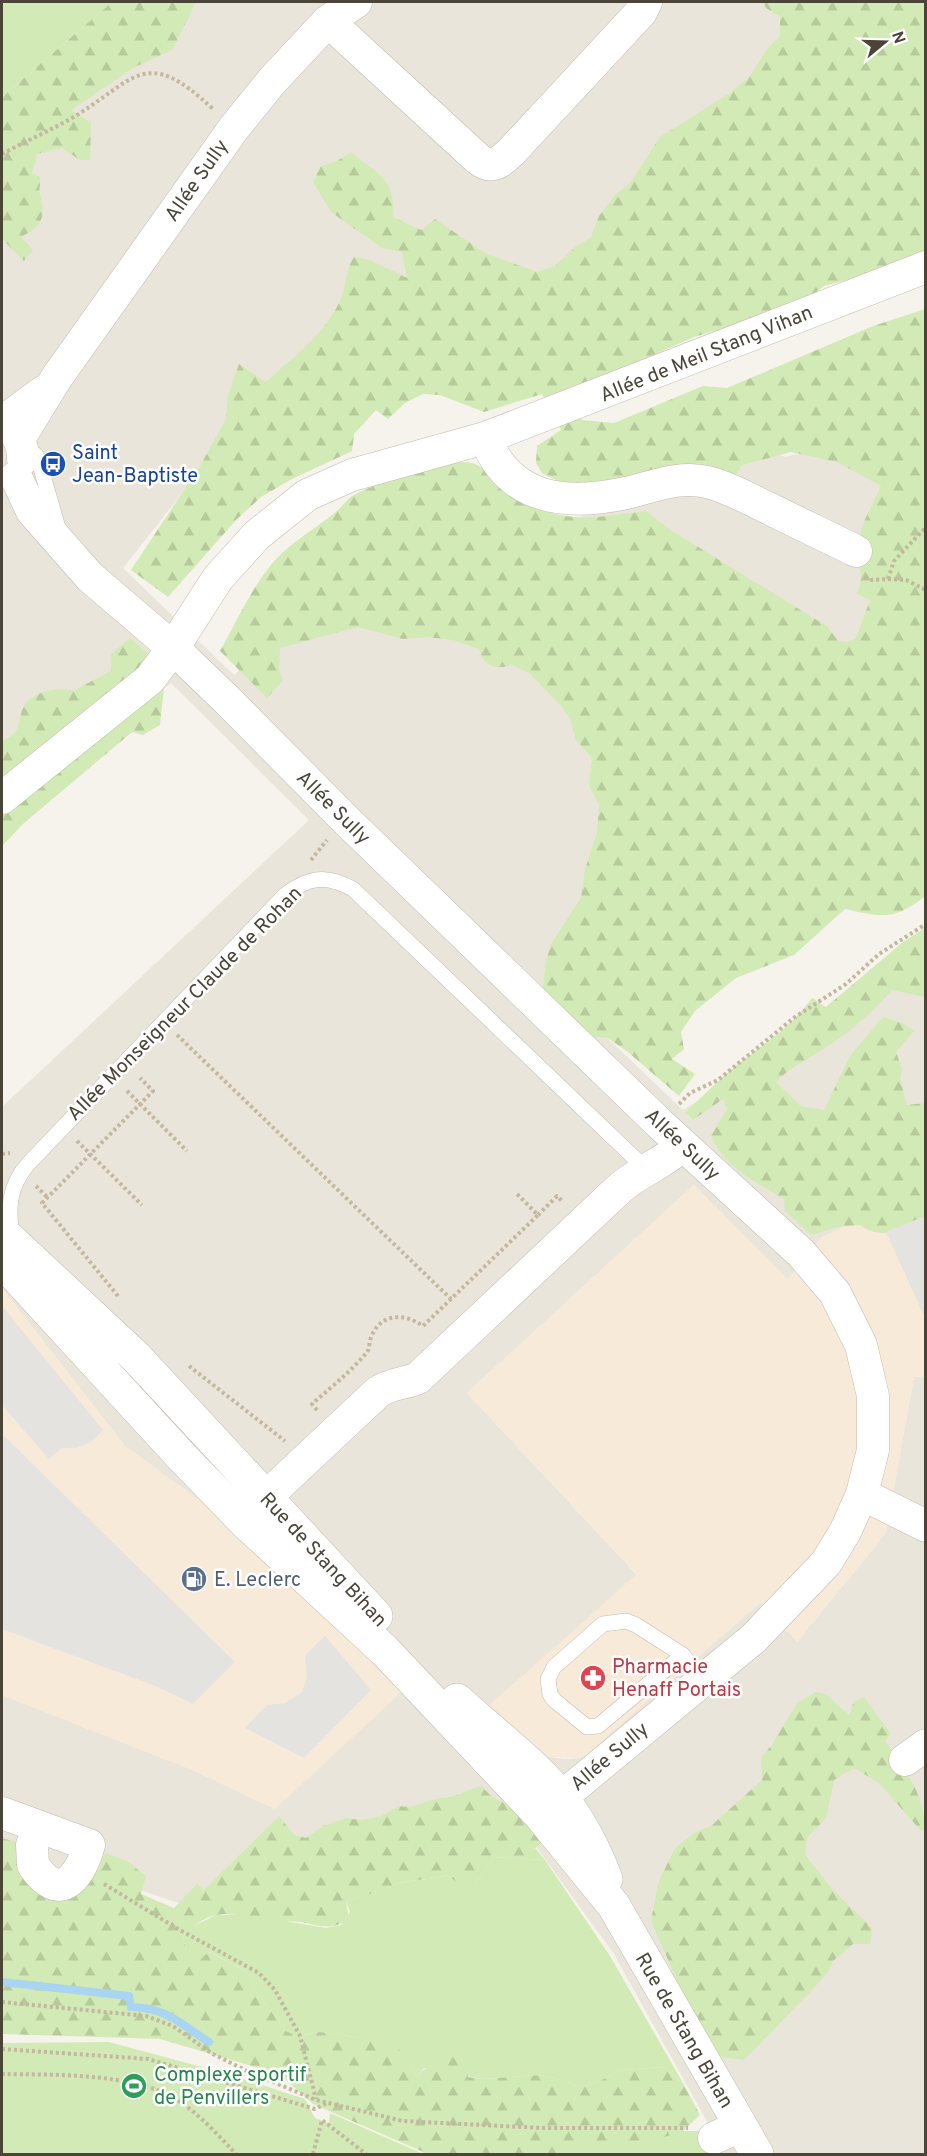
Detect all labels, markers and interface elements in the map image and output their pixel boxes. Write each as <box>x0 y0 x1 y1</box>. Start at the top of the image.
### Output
north arrow <box>855 12 915 72</box>
text: N <box>886 29 909 46</box>
street label: Allée Sully <box>160 135 235 227</box>
street label: Allée de Meil Stang Vihan <box>597 300 817 409</box>
place label: Saint Jean-Baptiste <box>72 441 198 490</box>
bus stop icon: Saint Jean-Baptiste <box>38 449 68 479</box>
street label: Allée Sully <box>290 766 375 851</box>
street label: Allée Monseigneur Claude de Rohan <box>62 881 308 1127</box>
street label: Allée Sully <box>638 1104 725 1187</box>
street label: Rue de Stang Bihan <box>253 1487 392 1633</box>
fuel station icon: E. Leclerc <box>179 1564 209 1594</box>
place label: E. Leclerc <box>214 1568 301 1594</box>
place label: Pharmacie Henaff Portais <box>612 1655 741 1704</box>
pharmacy icon: Pharmacie Henaff Portais <box>578 1663 608 1693</box>
street label: Allée Sully <box>566 1717 655 1798</box>
street label: Rue de Stang Bihan <box>628 1949 738 2113</box>
place label: Complexe sportif de Penvillers <box>154 2063 307 2112</box>
sports icon: Complexe sportif de Penvillers <box>119 2071 149 2101</box>

